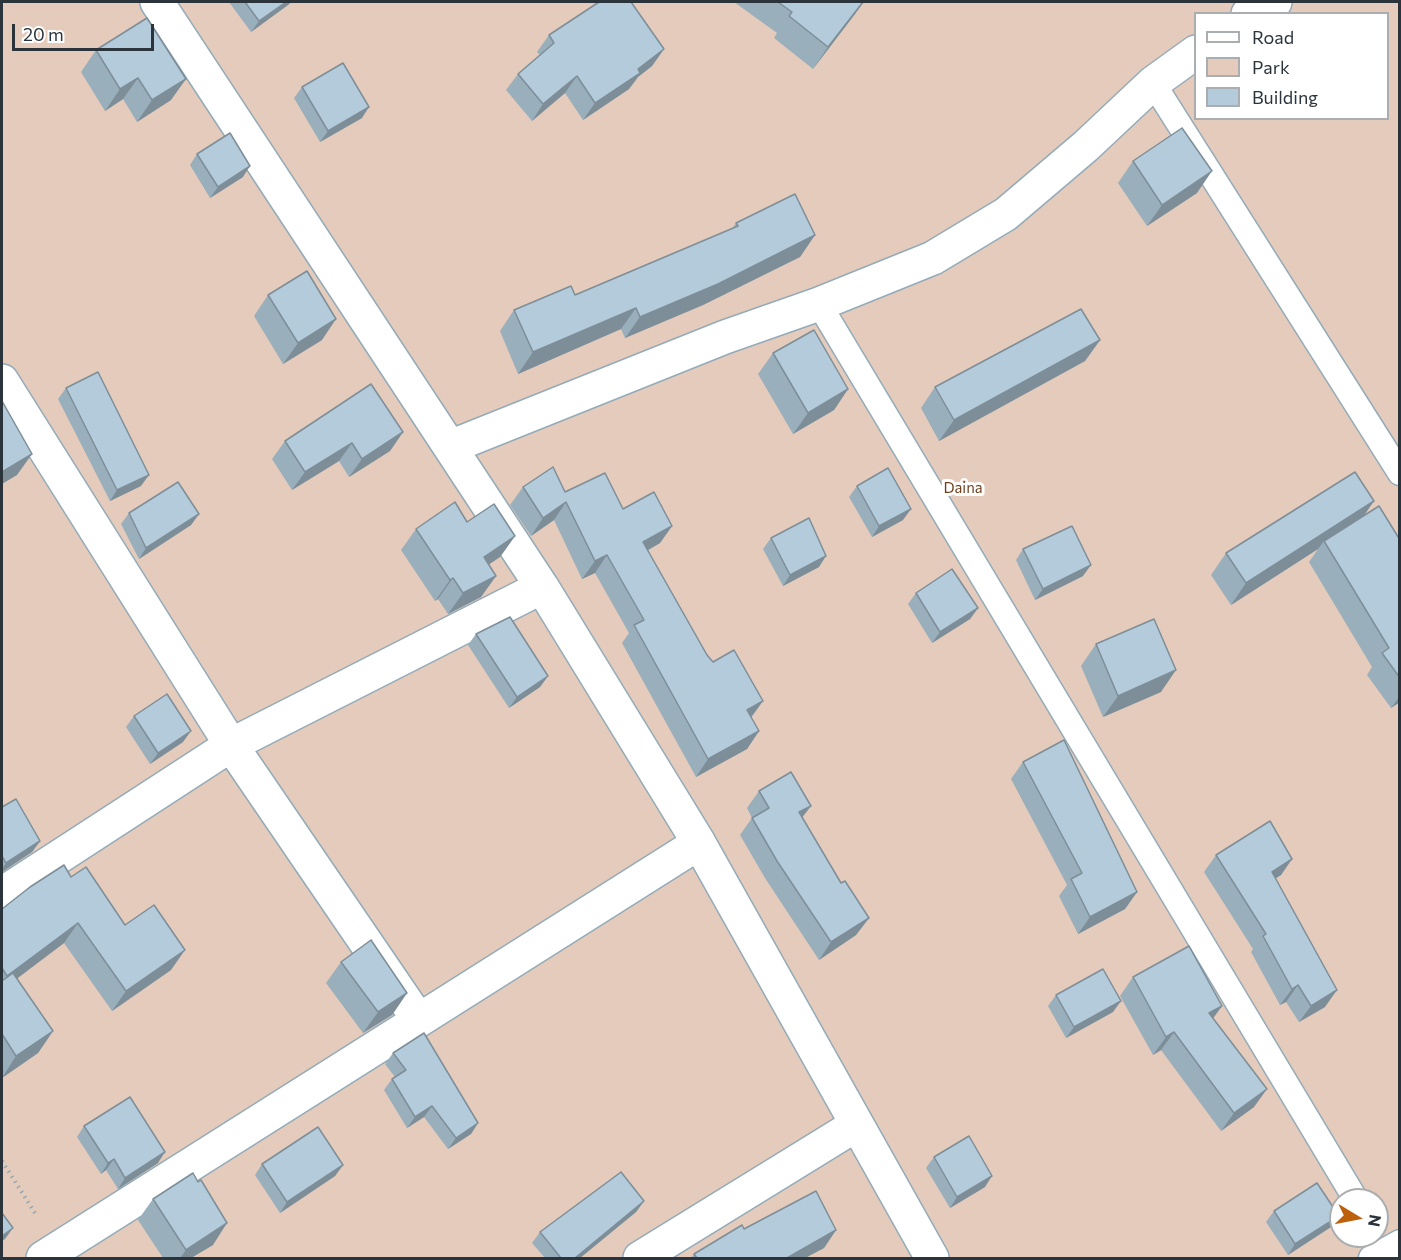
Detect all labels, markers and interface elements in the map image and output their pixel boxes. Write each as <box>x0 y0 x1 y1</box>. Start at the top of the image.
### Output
scale bar <box>15 12 158 50</box>
legend <box>1194 12 1389 120</box>
text: 20 m <box>23 23 64 45</box>
text: Road <box>1252 26 1294 48</box>
text: Park <box>1252 56 1290 78</box>
text: Building <box>1252 86 1318 108</box>
park label: Daina <box>943 479 983 497</box>
north arrow <box>1329 1188 1389 1248</box>
text: N <box>1365 1213 1386 1228</box>

